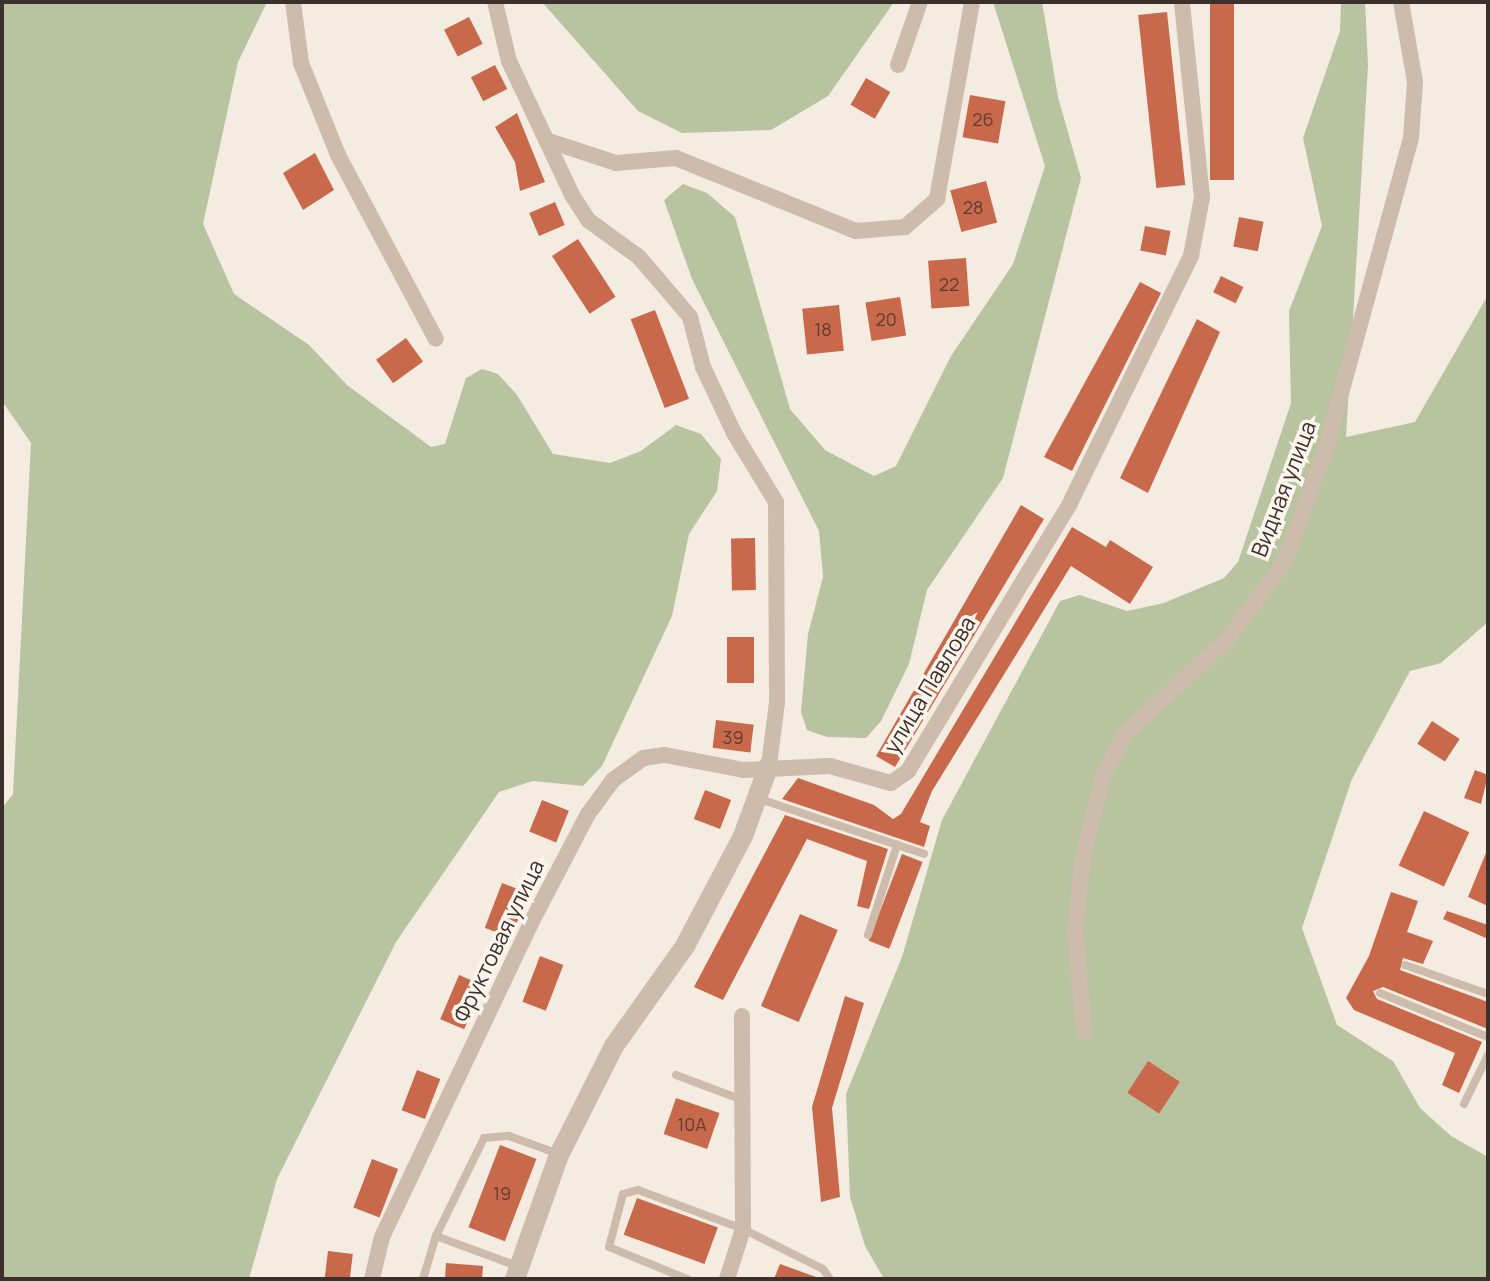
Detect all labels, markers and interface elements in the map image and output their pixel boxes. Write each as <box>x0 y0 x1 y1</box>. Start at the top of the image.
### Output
house number: 26 <box>972 108 994 130</box>
house number: 28 <box>963 196 983 218</box>
house number: 22 <box>939 273 959 295</box>
house number: 20 <box>875 308 897 330</box>
house number: 18 <box>814 318 832 340</box>
street label: Видная улица <box>1246 417 1322 561</box>
street label: улица Павлова <box>879 612 981 758</box>
house number: 39 <box>722 726 744 748</box>
street label: Фруктовая улица <box>448 856 550 1026</box>
house number: 10А <box>677 1113 707 1135</box>
house number: 19 <box>493 1182 511 1204</box>

